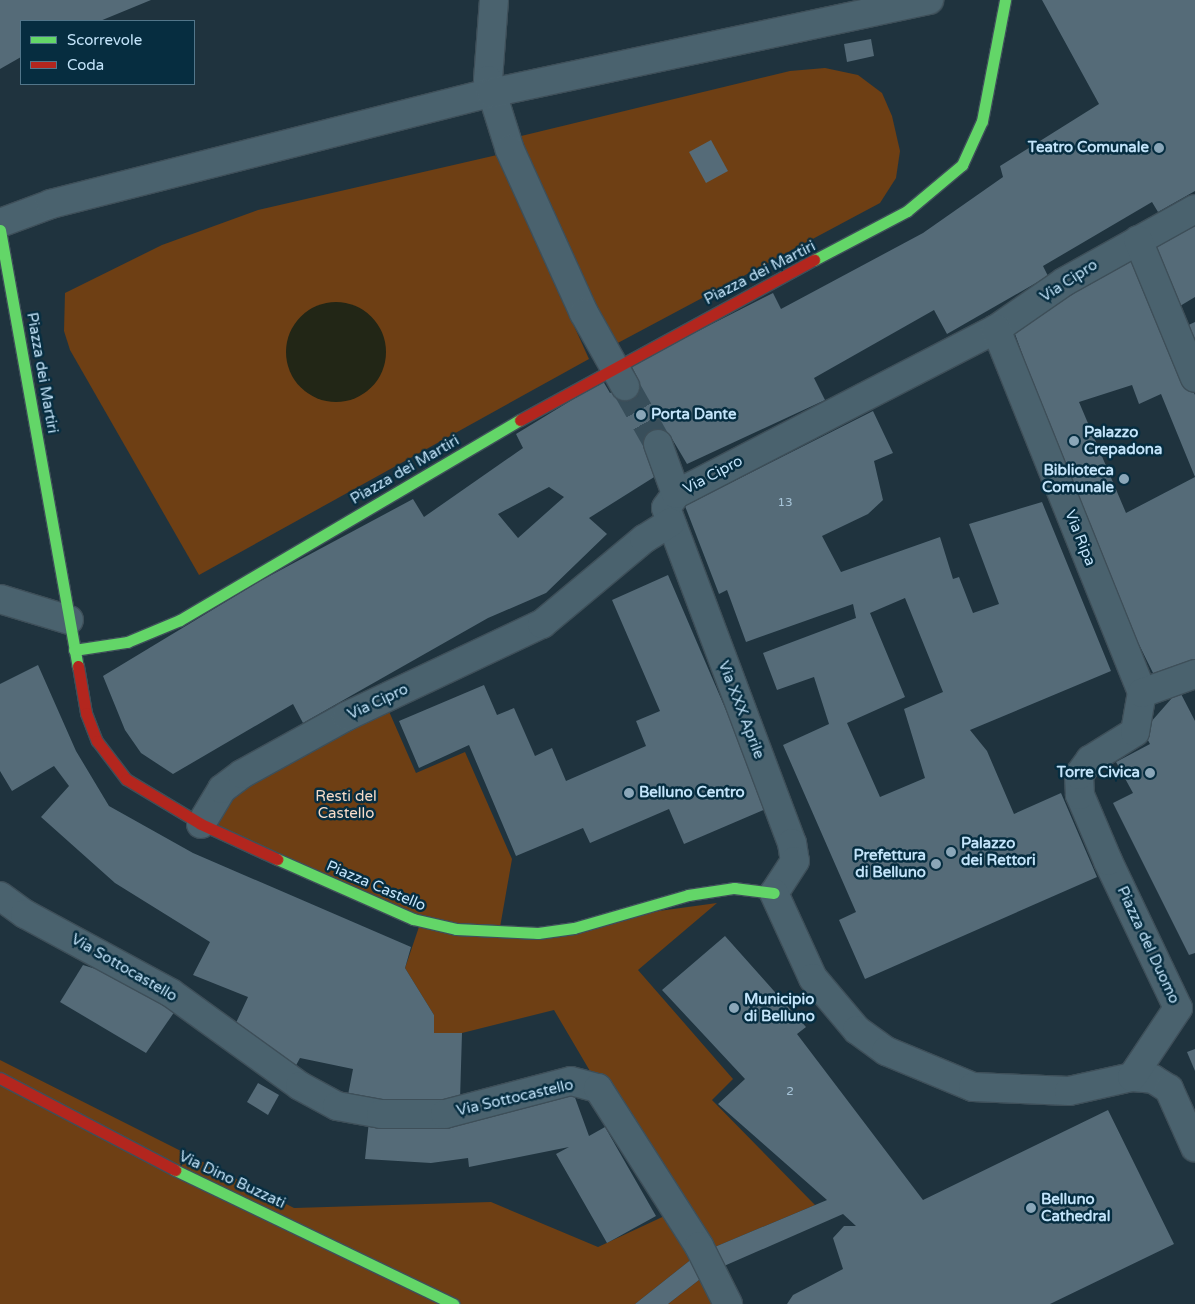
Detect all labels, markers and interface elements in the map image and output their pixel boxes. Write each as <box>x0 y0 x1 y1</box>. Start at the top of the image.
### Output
legend <box>20 20 195 85</box>
text: Scorrevole <box>67 31 142 49</box>
text: Coda <box>67 56 104 74</box>
place label: Teatro Comunale <box>1028 139 1149 157</box>
marker: Teatro Comunale <box>1153 142 1165 154</box>
street label: Piazza dei Martiri <box>701 237 819 309</box>
street label: Via Cipro <box>1037 256 1101 306</box>
street label: Piazza dei Martiri <box>22 311 62 435</box>
place label: Porta Dante <box>651 406 736 424</box>
marker: Porta Dante <box>635 409 647 421</box>
place label: Palazzo Crepadona <box>1084 423 1162 458</box>
street label: Piazza dei Martiri <box>347 432 463 508</box>
marker: Palazzo Crepadona <box>1068 435 1080 447</box>
street label: Via Cipro <box>680 452 746 498</box>
place label: Biblioteca Comunale <box>1042 461 1114 496</box>
marker: Biblioteca Comunale <box>1118 473 1130 485</box>
house number: 13 <box>777 496 793 510</box>
street label: Via Ripa <box>1061 507 1099 569</box>
street label: Via XXX Aprile <box>714 658 768 762</box>
street label: Via Cipro <box>345 680 411 724</box>
place label: Torre Civica <box>1057 764 1140 782</box>
marker: Torre Civica <box>1144 767 1156 779</box>
place label: Belluno Centro <box>639 784 745 802</box>
park label: Resti del Castello <box>315 787 377 822</box>
marker: Belluno Centro <box>623 787 635 799</box>
place label: Palazzo dei Rettori <box>961 834 1036 869</box>
place label: Prefettura di Belluno <box>853 846 926 881</box>
marker: Palazzo dei Rettori <box>945 846 957 858</box>
street label: Piazza Castello <box>324 857 428 915</box>
marker: Prefettura di Belluno <box>930 858 942 870</box>
street label: Piazza del Duomo <box>1113 884 1183 1006</box>
street label: Via Sottocastello <box>68 930 180 1006</box>
place label: Municipio di Belluno <box>744 990 815 1025</box>
marker: Municipio di Belluno <box>728 1002 740 1014</box>
street label: Via Sottocastello <box>455 1076 575 1120</box>
house number: 2 <box>786 1085 794 1099</box>
street label: Via Dino Buzzati <box>176 1147 288 1213</box>
place label: Belluno Cathedral <box>1041 1190 1110 1225</box>
marker: Belluno Cathedral <box>1025 1202 1037 1214</box>

